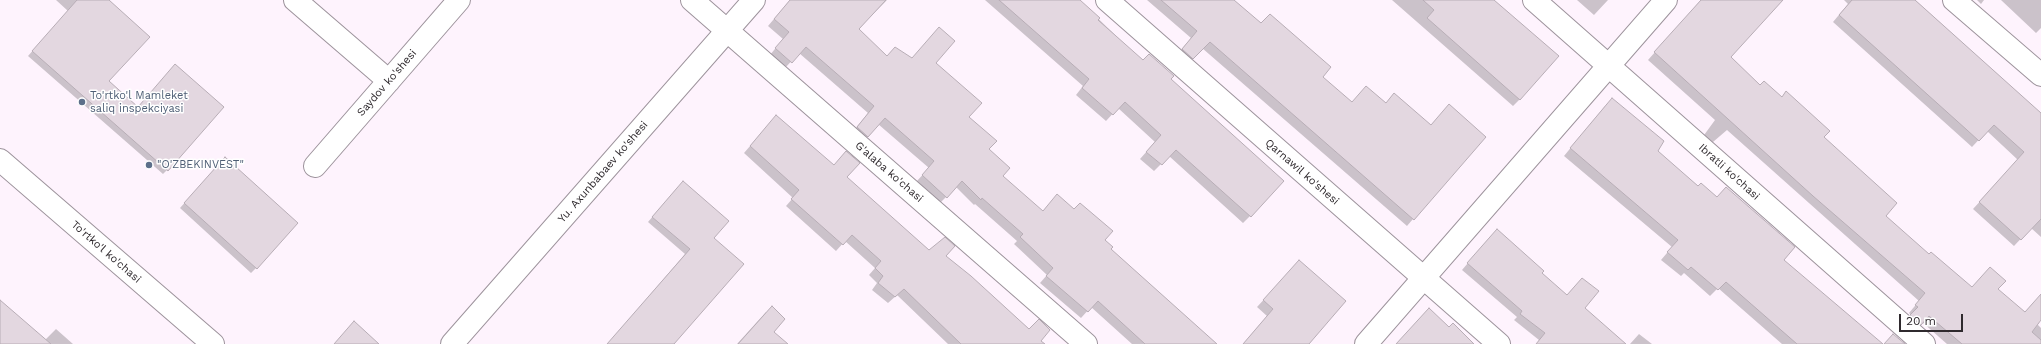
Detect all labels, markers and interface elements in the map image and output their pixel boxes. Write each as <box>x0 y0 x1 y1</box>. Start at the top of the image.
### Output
street label: Saydov ko'shesi <box>354 47 420 119</box>
place label: To'rtko'l Mamleket saliq inspekciyasi <box>90 89 188 115</box>
marker: To'rtko'l Mamleket saliq inspekciyasi <box>77 97 87 107</box>
street label: Yu. Axunbabaev ko'shesi <box>555 118 651 226</box>
street label: Qarnawil ko'shesi <box>1262 136 1342 208</box>
street label: G'alaba ko'chasi <box>852 139 926 205</box>
street label: Ibratli ko'chasi <box>1696 141 1762 203</box>
place label: "O'ZBEKINVEST" <box>157 158 244 172</box>
marker: "O'ZBEKINVEST" <box>144 160 154 170</box>
street label: To'rtko'l ko'chasi <box>68 218 144 286</box>
scale bar <box>1901 306 1965 332</box>
text: 20 m <box>1906 314 1936 328</box>

